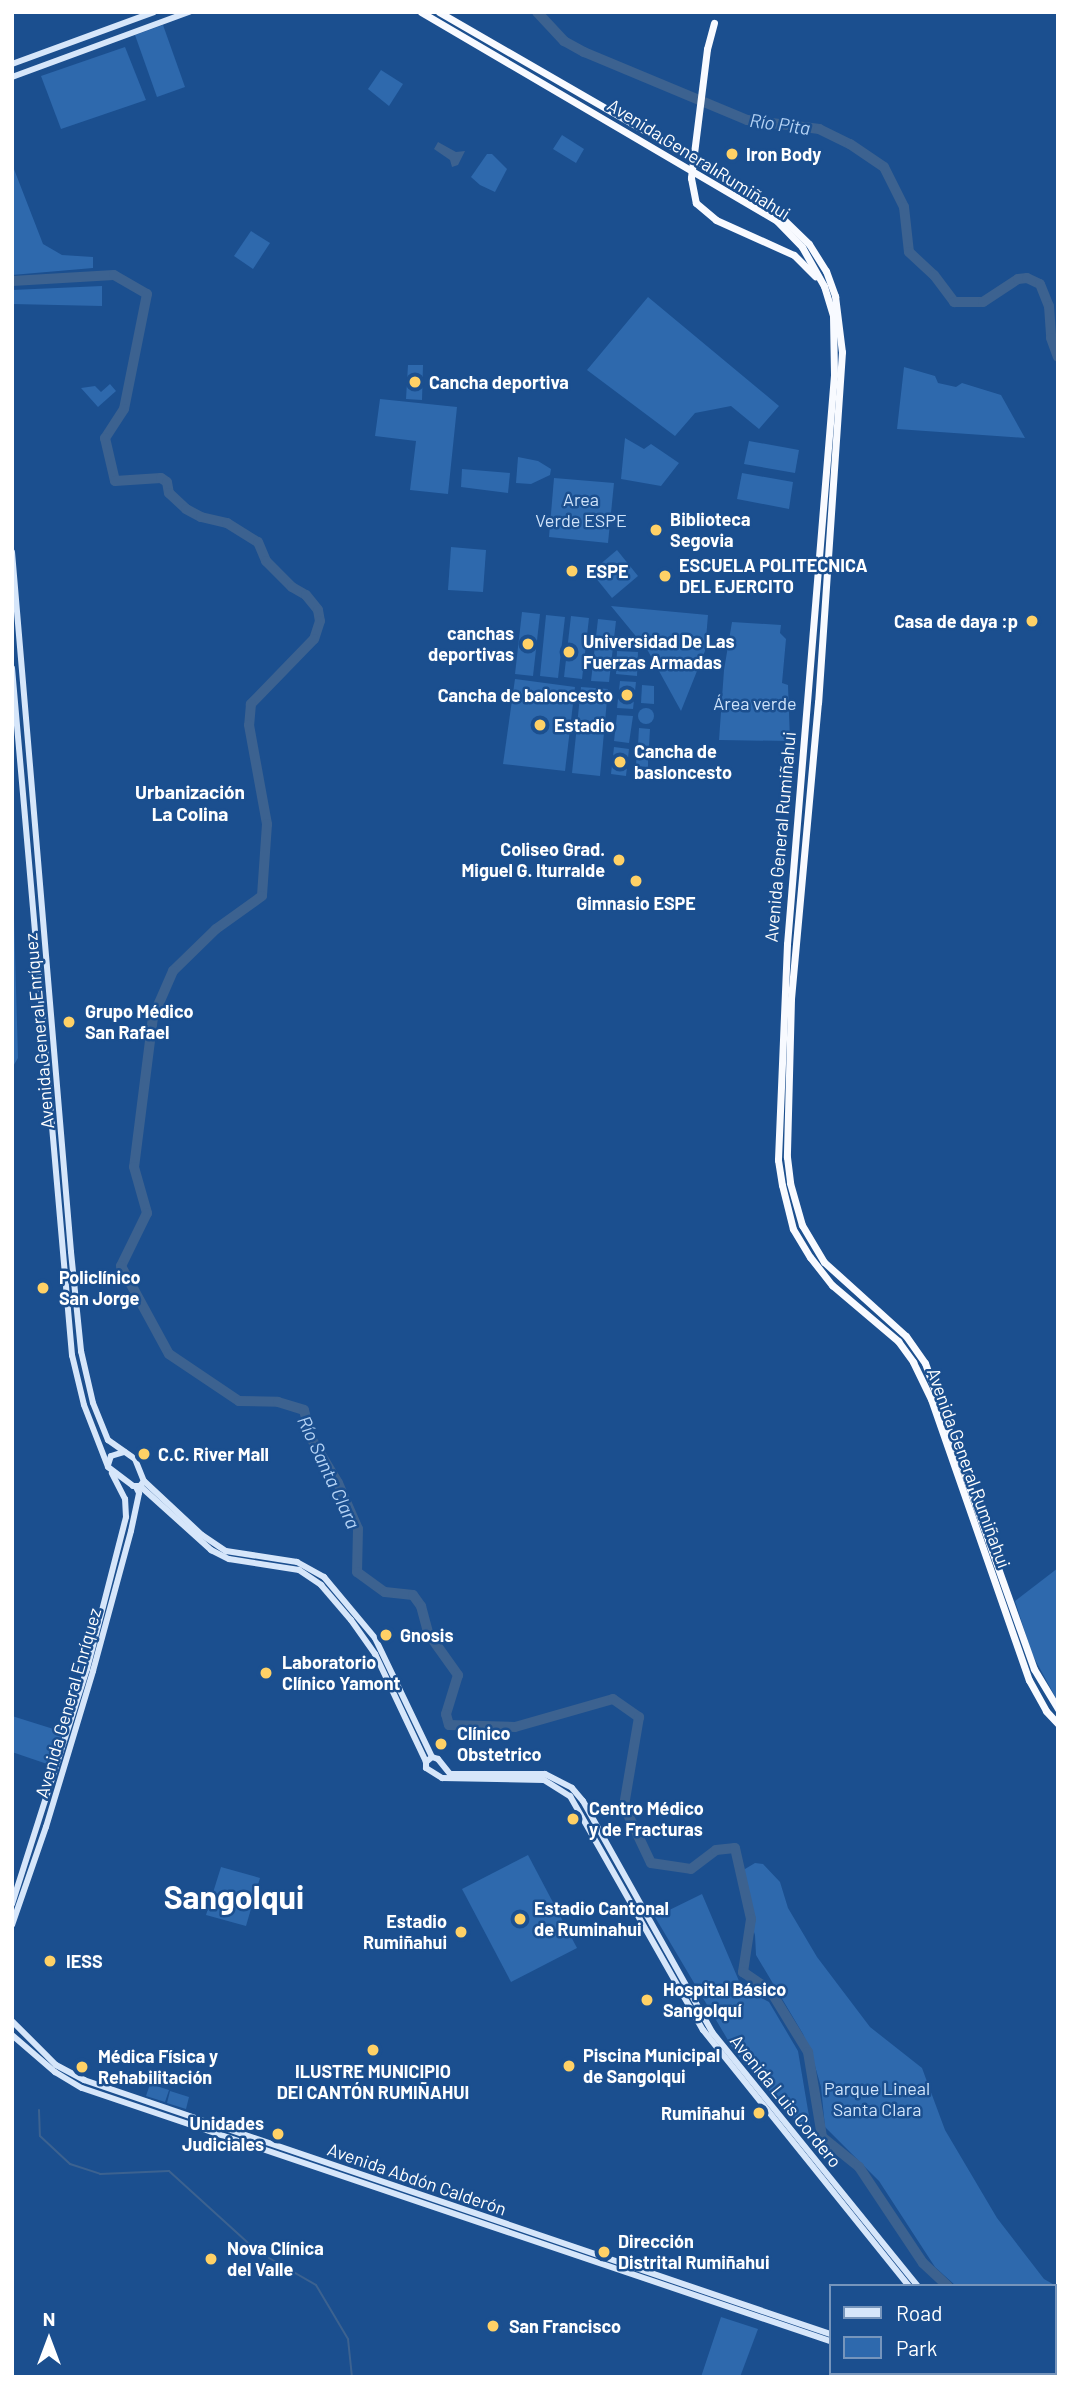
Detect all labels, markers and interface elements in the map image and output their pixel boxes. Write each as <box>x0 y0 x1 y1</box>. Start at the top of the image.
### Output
street label: Avenida General Rumiñahui <box>604 94 794 224</box>
water label: Río Pita <box>748 108 812 140</box>
place label: Iron Body <box>746 143 821 165</box>
marker: Iron Body <box>724 146 740 162</box>
place label: Cancha deportiva <box>429 371 569 393</box>
marker: Cancha deportiva <box>407 374 423 390</box>
park label: Area Verde ESPE <box>535 489 627 532</box>
place label: Biblioteca Segovia <box>670 509 750 552</box>
marker: Biblioteca Segovia <box>648 522 664 538</box>
place label: ESCUELA POLITECNICA DEL EJERCITO <box>679 555 868 598</box>
place label: ESPE <box>586 560 628 582</box>
marker: ESPE <box>564 563 580 579</box>
marker: ESCUELA POLITECNICA DEL EJERCITO <box>657 568 673 584</box>
place label: Casa de daya :p <box>894 610 1018 632</box>
marker: Casa de daya :p <box>1024 613 1040 629</box>
place label: canchas deportivas <box>428 623 514 666</box>
place label: Universidad De Las Fuerzas Armadas <box>583 631 735 674</box>
marker: canchas deportivas <box>520 636 536 652</box>
marker: Universidad De Las Fuerzas Armadas <box>561 644 577 660</box>
place label: Cancha de baloncesto <box>438 684 613 706</box>
marker: Cancha de baloncesto <box>619 687 635 703</box>
park label: Área verde <box>713 692 797 714</box>
place label: Estadio <box>554 714 615 736</box>
marker: Estadio <box>532 717 548 733</box>
street label: Avenida General Rumiñahui <box>760 731 800 943</box>
place label: Cancha de basloncesto <box>634 741 732 784</box>
marker: Cancha de basloncesto <box>612 754 628 770</box>
district label: Urbanización La Colina <box>135 781 245 825</box>
place label: Coliseo Grad. Miguel G. Iturralde <box>462 839 605 882</box>
marker: Coliseo Grad. Miguel G. Iturralde <box>611 852 627 868</box>
marker: Gimnasio ESPE <box>628 873 644 889</box>
place label: Gimnasio ESPE <box>576 892 696 914</box>
street label: Avenida General Enríquez <box>20 932 58 1130</box>
place label: Grupo Médico San Rafael <box>85 1001 194 1044</box>
marker: Grupo Médico San Rafael <box>59 1012 79 1032</box>
place label: Policlínico San Jorge <box>59 1267 141 1310</box>
marker: Policlínico San Jorge <box>33 1278 53 1298</box>
street label: Avenida General Rumiñahui <box>923 1365 1015 1571</box>
water label: Río Santa Clara <box>293 1412 365 1532</box>
place label: C.C. River Mall <box>158 1443 269 1465</box>
marker: C.C. River Mall <box>136 1446 152 1462</box>
street label: Avenida General Enríquez <box>31 1606 105 1800</box>
place label: Gnosis <box>400 1624 453 1646</box>
marker: Gnosis <box>378 1627 394 1643</box>
place label: Laboratorio Clínico Yamont <box>282 1652 400 1694</box>
marker: Laboratorio Clínico Yamont <box>256 1663 276 1683</box>
place label: Clínico Obstetrico <box>457 1723 542 1766</box>
marker: Clínico Obstetrico <box>431 1734 451 1754</box>
place label: Centro Médico y de Fracturas <box>589 1798 704 1840</box>
marker: Centro Médico y de Fracturas <box>563 1809 583 1829</box>
district label: Sangolqui <box>164 1877 304 1915</box>
place label: Estadio Cantonal de Ruminahui <box>534 1898 669 1940</box>
place label: Estadio Rumiñahui <box>363 1911 447 1954</box>
marker: Estadio Cantonal de Ruminahui <box>512 1911 528 1927</box>
marker: Estadio Rumiñahui <box>453 1924 469 1940</box>
place label: IESS <box>66 1950 103 1972</box>
marker: IESS <box>40 1951 60 1971</box>
place label: Hospital Básico Sangolquí <box>663 1979 786 2022</box>
marker: Hospital Básico Sangolquí <box>637 1990 657 2010</box>
street label: Avenida Luis Cordero <box>726 2030 846 2172</box>
marker: ILUSTRE MUNICIPIO DEl CANTÓN RUMIÑAHUI <box>365 2042 381 2058</box>
place label: Piscina Municipal de Sangolqui <box>583 2045 720 2088</box>
place label: Médica Física y Rehabilitación <box>98 2046 218 2088</box>
marker: Médica Física y Rehabilitación <box>72 2057 92 2077</box>
marker: Piscina Municipal de Sangolqui <box>561 2058 577 2074</box>
place label: ILUSTRE MUNICIPIO DEl CANTÓN RUMIÑAHUI <box>277 2061 469 2104</box>
park label: Parque Lineal Santa Clara <box>824 2078 930 2120</box>
place label: Rumiñahui <box>661 2102 745 2124</box>
marker: Rumiñahui <box>751 2105 767 2121</box>
place label: Unidades Judiciales <box>182 2113 264 2156</box>
marker: Unidades Judiciales <box>270 2126 286 2142</box>
street label: Avenida Abdón Calderón <box>325 2138 509 2220</box>
place label: Dirección Distrital Rumiñahui <box>618 2231 769 2274</box>
place label: Nova Clínica del Valle <box>227 2238 324 2280</box>
marker: Dirección Distrital Rumiñahui <box>596 2244 612 2260</box>
marker: Nova Clínica del Valle <box>201 2249 221 2269</box>
legend <box>828 2284 1056 2375</box>
text: Road <box>896 2300 942 2325</box>
north arrow <box>14 2305 84 2375</box>
text: N <box>43 2307 55 2330</box>
place label: San Francisco <box>509 2315 621 2337</box>
marker: San Francisco <box>483 2316 503 2336</box>
text: Park <box>896 2335 937 2360</box>

